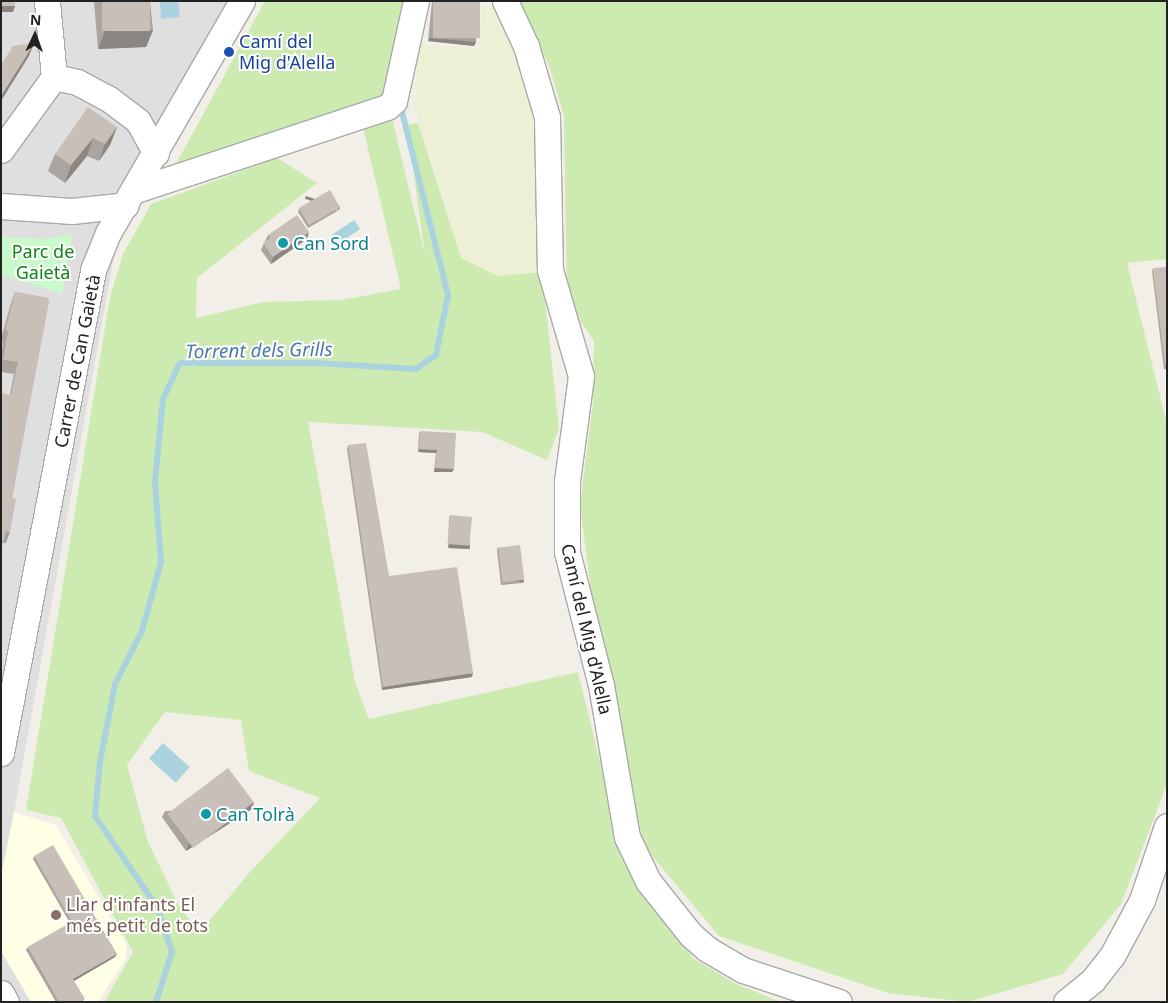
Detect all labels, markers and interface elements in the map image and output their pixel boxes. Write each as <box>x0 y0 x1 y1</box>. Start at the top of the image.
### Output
north arrow <box>10 10 60 60</box>
text: N <box>30 10 42 29</box>
place label: Camí del Mig d'Alella <box>239 31 335 74</box>
marker: Camí del Mig d'Alella <box>223 46 235 58</box>
place label: Can Sord <box>293 232 369 254</box>
marker: Can Sord <box>277 237 289 249</box>
park label: Parc de Gaietà <box>12 241 74 284</box>
street label: Carrer de Can Gaietà <box>50 273 104 449</box>
water label: Torrent dels Grills <box>185 338 333 364</box>
street label: Camí del Mig d'Alella <box>557 542 617 716</box>
place label: Can Tolrà <box>216 803 295 825</box>
marker: Can Tolrà <box>200 808 212 820</box>
place label: Llar d'infants El més petit de tots <box>66 894 208 936</box>
marker: Llar d'infants El més petit de tots <box>50 909 62 921</box>

